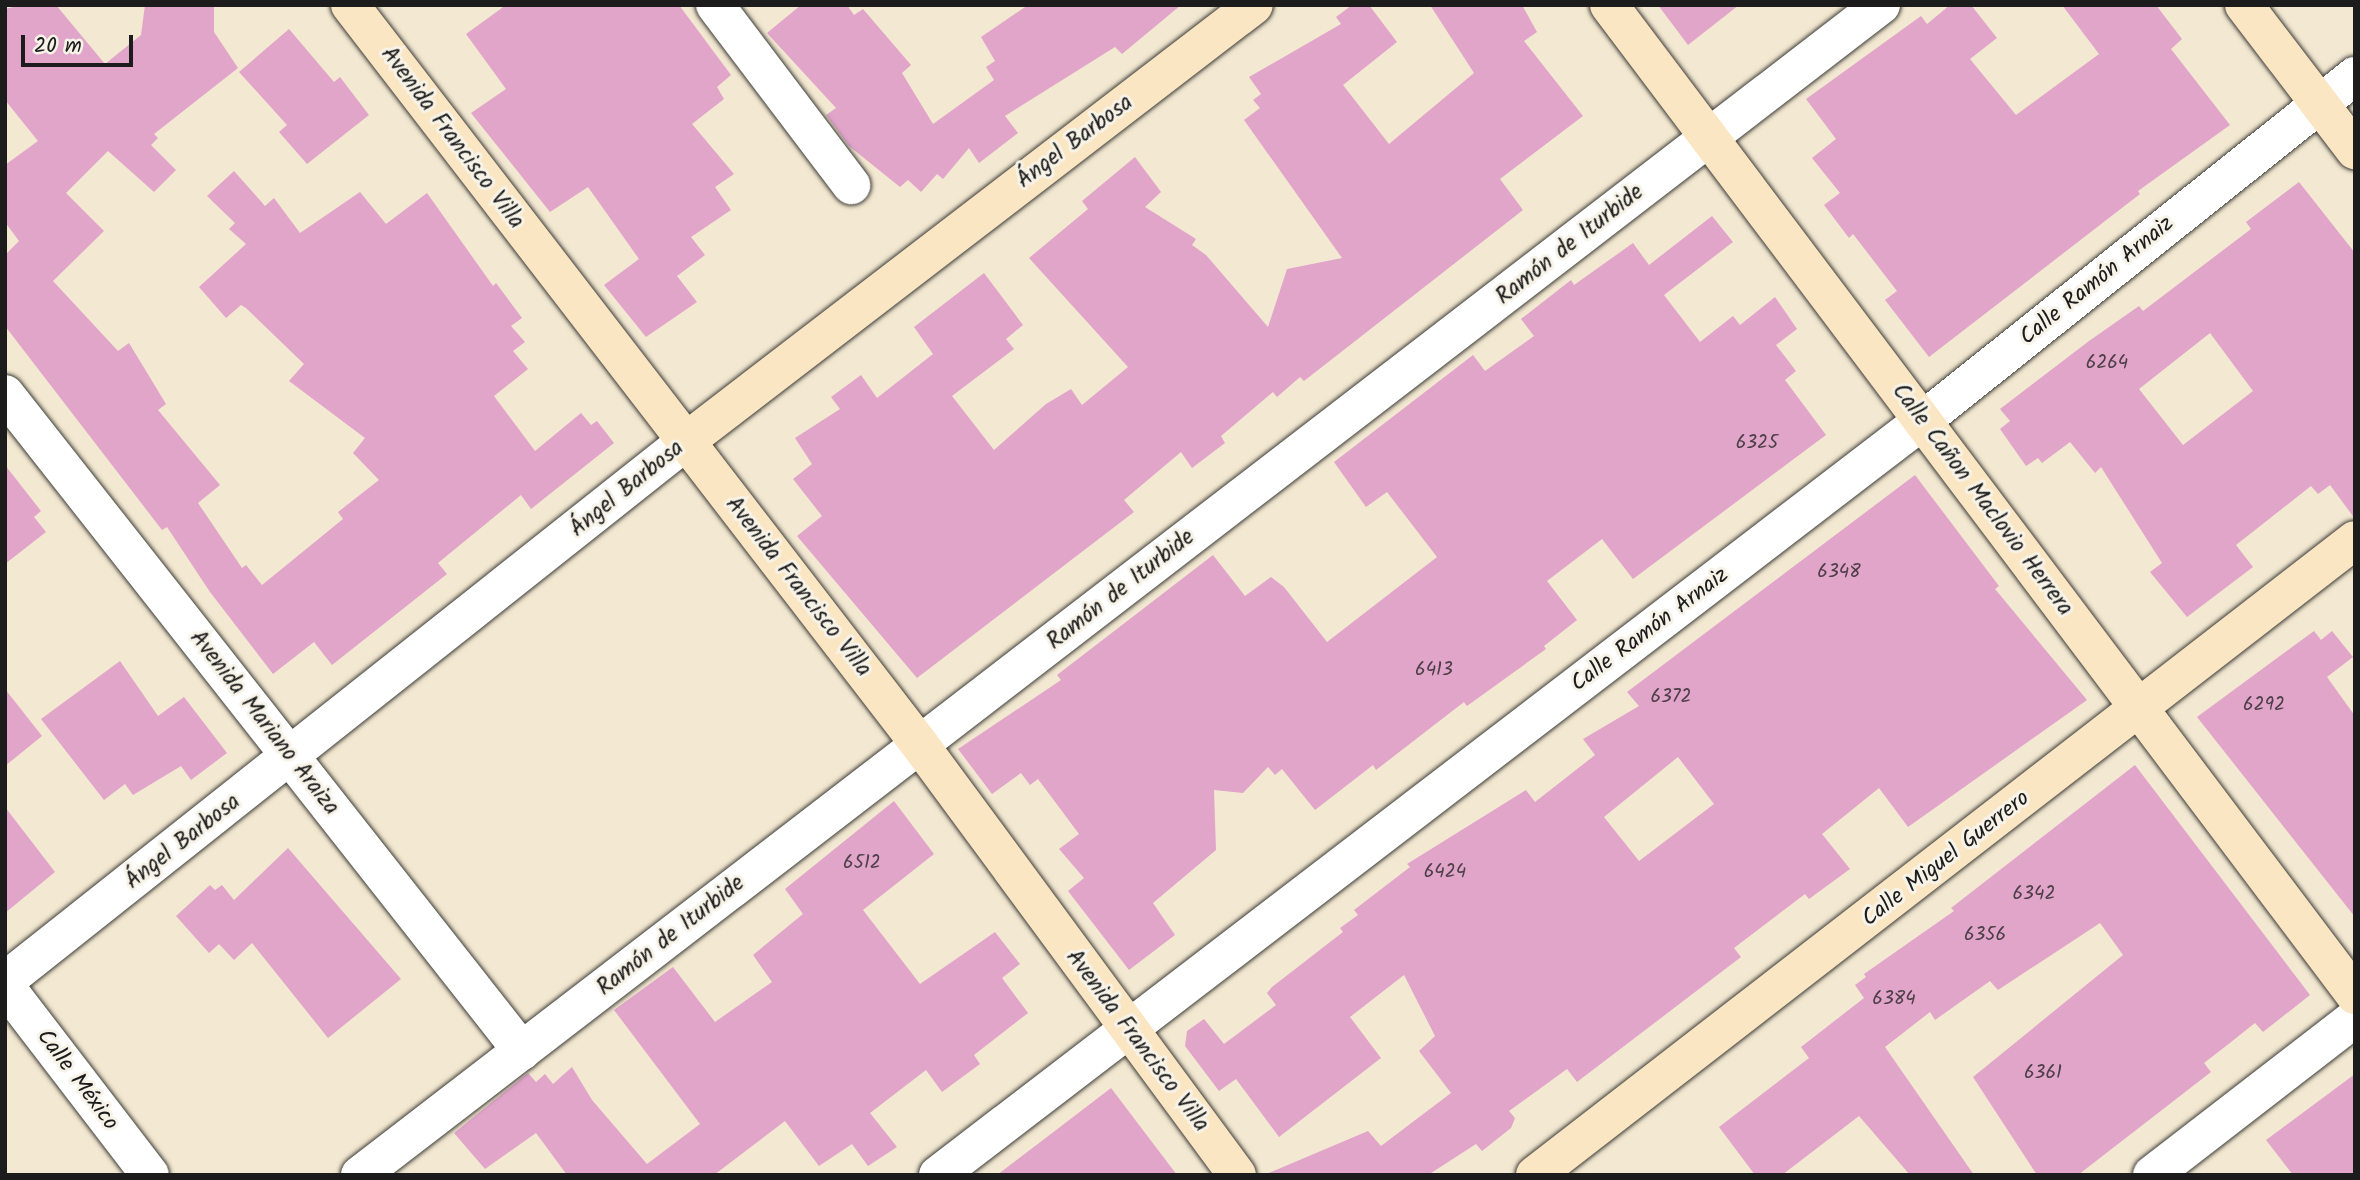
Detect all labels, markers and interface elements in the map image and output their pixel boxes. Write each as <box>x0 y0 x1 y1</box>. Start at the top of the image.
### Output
scale bar <box>24 21 136 65</box>
text: 20 m <box>34 30 82 63</box>
street label: Avenida Francisco Villa <box>374 41 530 235</box>
street label: Ángel Barbosa <box>1011 89 1139 195</box>
street label: Ramón de Iturbide <box>1491 179 1649 311</box>
street label: Calle Ramón Arnaiz <box>2014 210 2180 352</box>
house number: 6264 <box>2086 353 2128 375</box>
street label: Calle Cañon Maclovio Herrera <box>1886 378 2078 622</box>
house number: 6325 <box>1736 433 1778 455</box>
street label: Ángel Barbosa <box>564 435 690 543</box>
street label: Avenida Francisco Villa <box>719 491 877 683</box>
street label: Ramón de Iturbide <box>1042 524 1200 656</box>
street label: Calle Ramón Arnaiz <box>1566 562 1734 698</box>
house number: 6348 <box>1817 562 1861 584</box>
street label: Avenida Mariano Araiza <box>183 625 345 821</box>
house number: 6413 <box>1415 660 1453 682</box>
house number: 6372 <box>1650 687 1692 709</box>
house number: 6292 <box>2243 695 2285 717</box>
street label: Calle Miguel Guerrero <box>1857 785 2035 933</box>
street label: Ángel Barbosa <box>120 788 246 896</box>
house number: 6512 <box>843 853 881 875</box>
house number: 6424 <box>1424 862 1466 884</box>
street label: Ramón de Iturbide <box>592 870 750 1002</box>
house number: 6342 <box>2013 884 2055 906</box>
house number: 6356 <box>1964 925 2006 947</box>
street label: Avenida Francisco Villa <box>1059 944 1215 1138</box>
house number: 6384 <box>1872 989 1916 1011</box>
street label: Calle México <box>30 1024 124 1136</box>
house number: 6361 <box>2024 1063 2062 1085</box>

